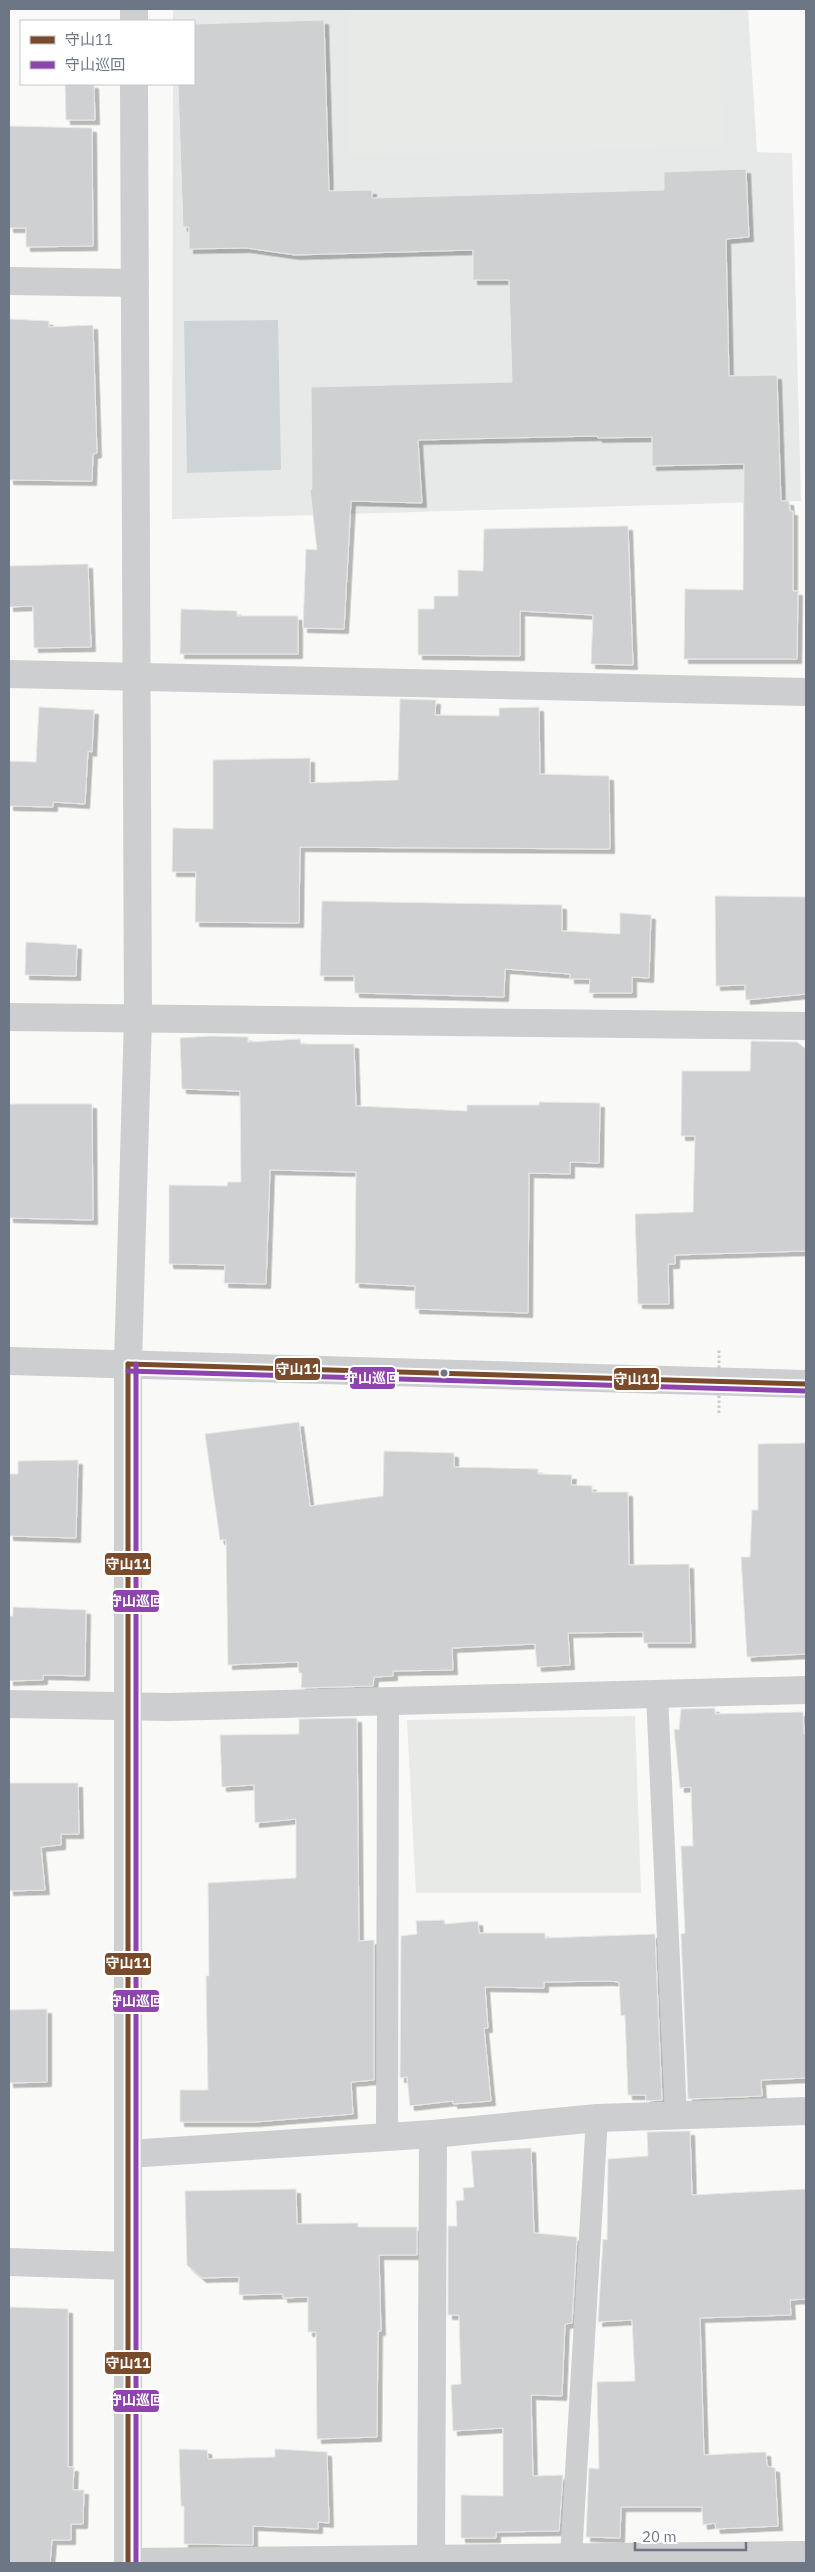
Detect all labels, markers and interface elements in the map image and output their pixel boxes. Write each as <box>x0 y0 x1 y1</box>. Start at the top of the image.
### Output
legend <box>20 20 195 85</box>
text: 守山11 <box>65 30 113 49</box>
text: 守山巡回 <box>65 55 125 74</box>
line badge: 守山11 <box>274 1357 321 1381</box>
text: 守山11 <box>276 1360 321 1378</box>
line badge: 守山巡回 <box>349 1366 396 1390</box>
line badge: 守山11 <box>613 1367 660 1391</box>
unlabelled marker <box>439 1368 449 1378</box>
text: 守山巡回 <box>344 1369 400 1387</box>
text: 守山11 <box>614 1370 659 1388</box>
line badge: 守山11 <box>104 1552 152 1576</box>
text: 守山11 <box>106 1555 151 1573</box>
line badge: 守山巡回 <box>112 1589 160 1613</box>
text: 守山巡回 <box>108 1592 164 1610</box>
line badge: 守山11 <box>104 1952 152 1976</box>
text: 守山11 <box>106 1954 151 1972</box>
line badge: 守山巡回 <box>112 1989 160 2013</box>
text: 守山巡回 <box>108 1992 164 2010</box>
line badge: 守山11 <box>104 2351 152 2375</box>
text: 守山11 <box>106 2354 151 2372</box>
line badge: 守山巡回 <box>112 2389 160 2413</box>
text: 守山巡回 <box>108 2391 164 2409</box>
scale bar <box>635 2520 746 2552</box>
text: 20 m <box>642 2527 677 2546</box>

